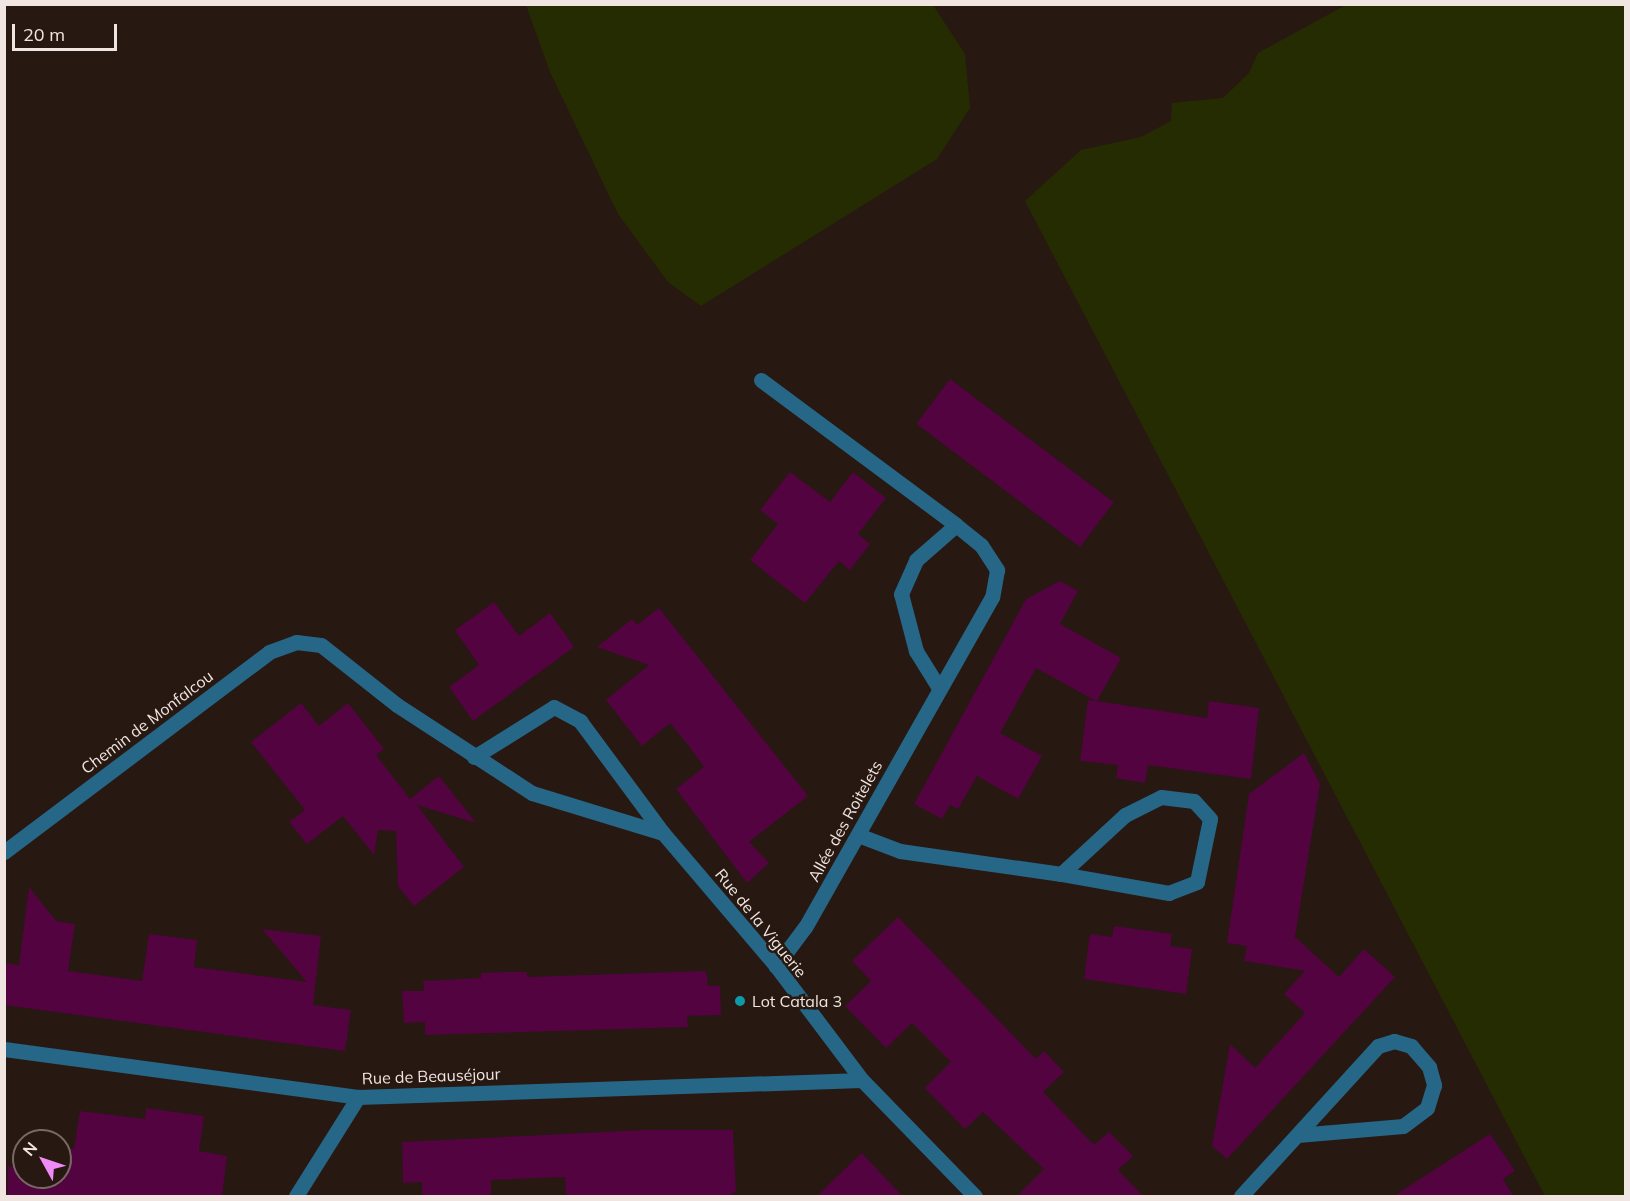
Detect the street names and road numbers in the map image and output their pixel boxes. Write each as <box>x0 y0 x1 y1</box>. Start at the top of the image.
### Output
street label: Chemin de Monfalcou <box>77 666 217 778</box>
street label: Allée des Roitelets <box>804 757 886 885</box>
street label: Rue de la Viguerie <box>711 865 811 981</box>
street label: Rue de Beauséjour <box>361 1064 501 1088</box>

